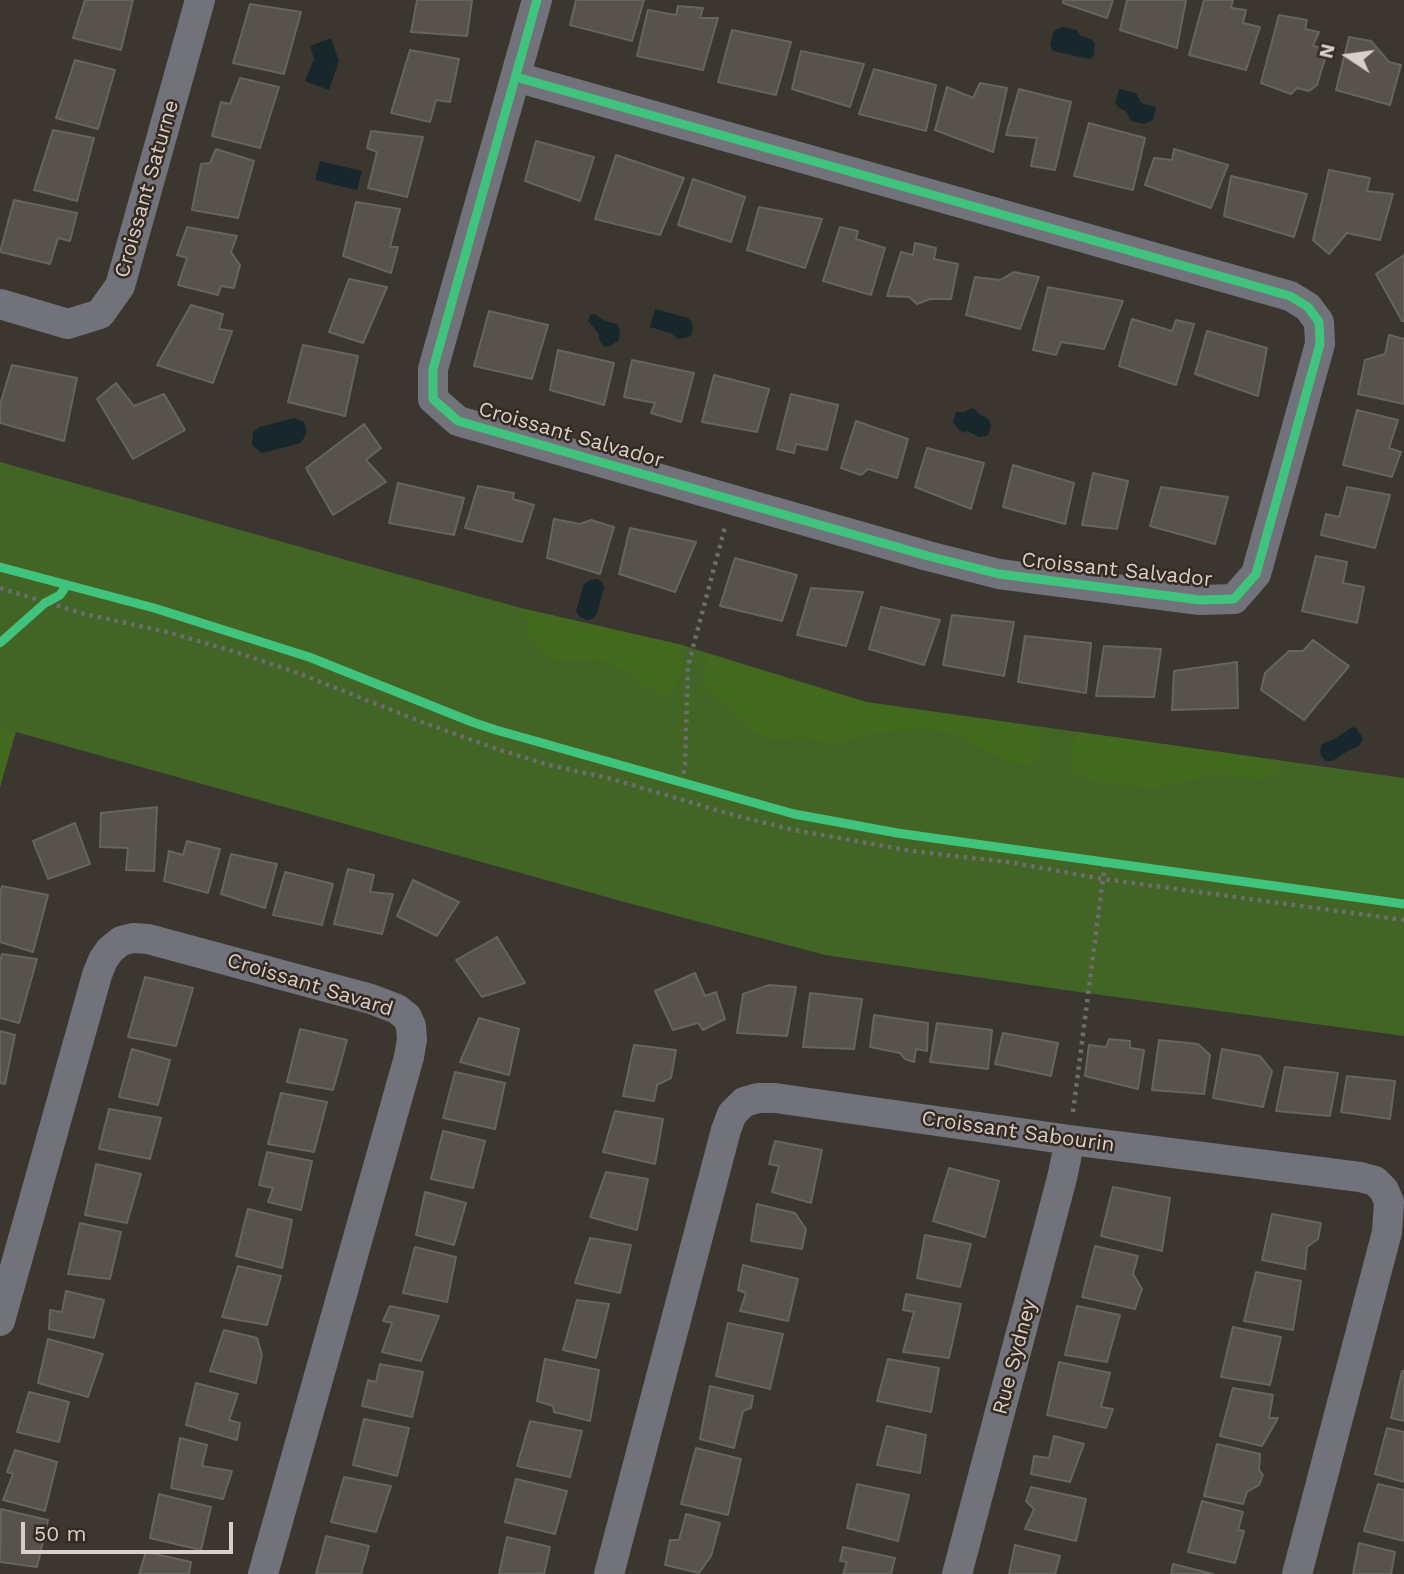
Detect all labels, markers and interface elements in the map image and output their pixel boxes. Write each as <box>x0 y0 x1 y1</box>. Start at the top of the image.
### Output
north arrow <box>1313 21 1383 91</box>
text: N <box>1314 42 1340 61</box>
street label: Croissant Saturne <box>110 97 184 281</box>
street label: Croissant Salvador <box>475 396 667 474</box>
street label: Croissant Salvador <box>1020 547 1214 593</box>
street label: Croissant Savard <box>224 948 396 1022</box>
street label: Croissant Sabourin <box>920 1106 1116 1158</box>
street label: Rue Sydney <box>988 1297 1042 1417</box>
scale bar <box>24 1508 236 1552</box>
text: 50 m <box>34 1521 86 1546</box>

